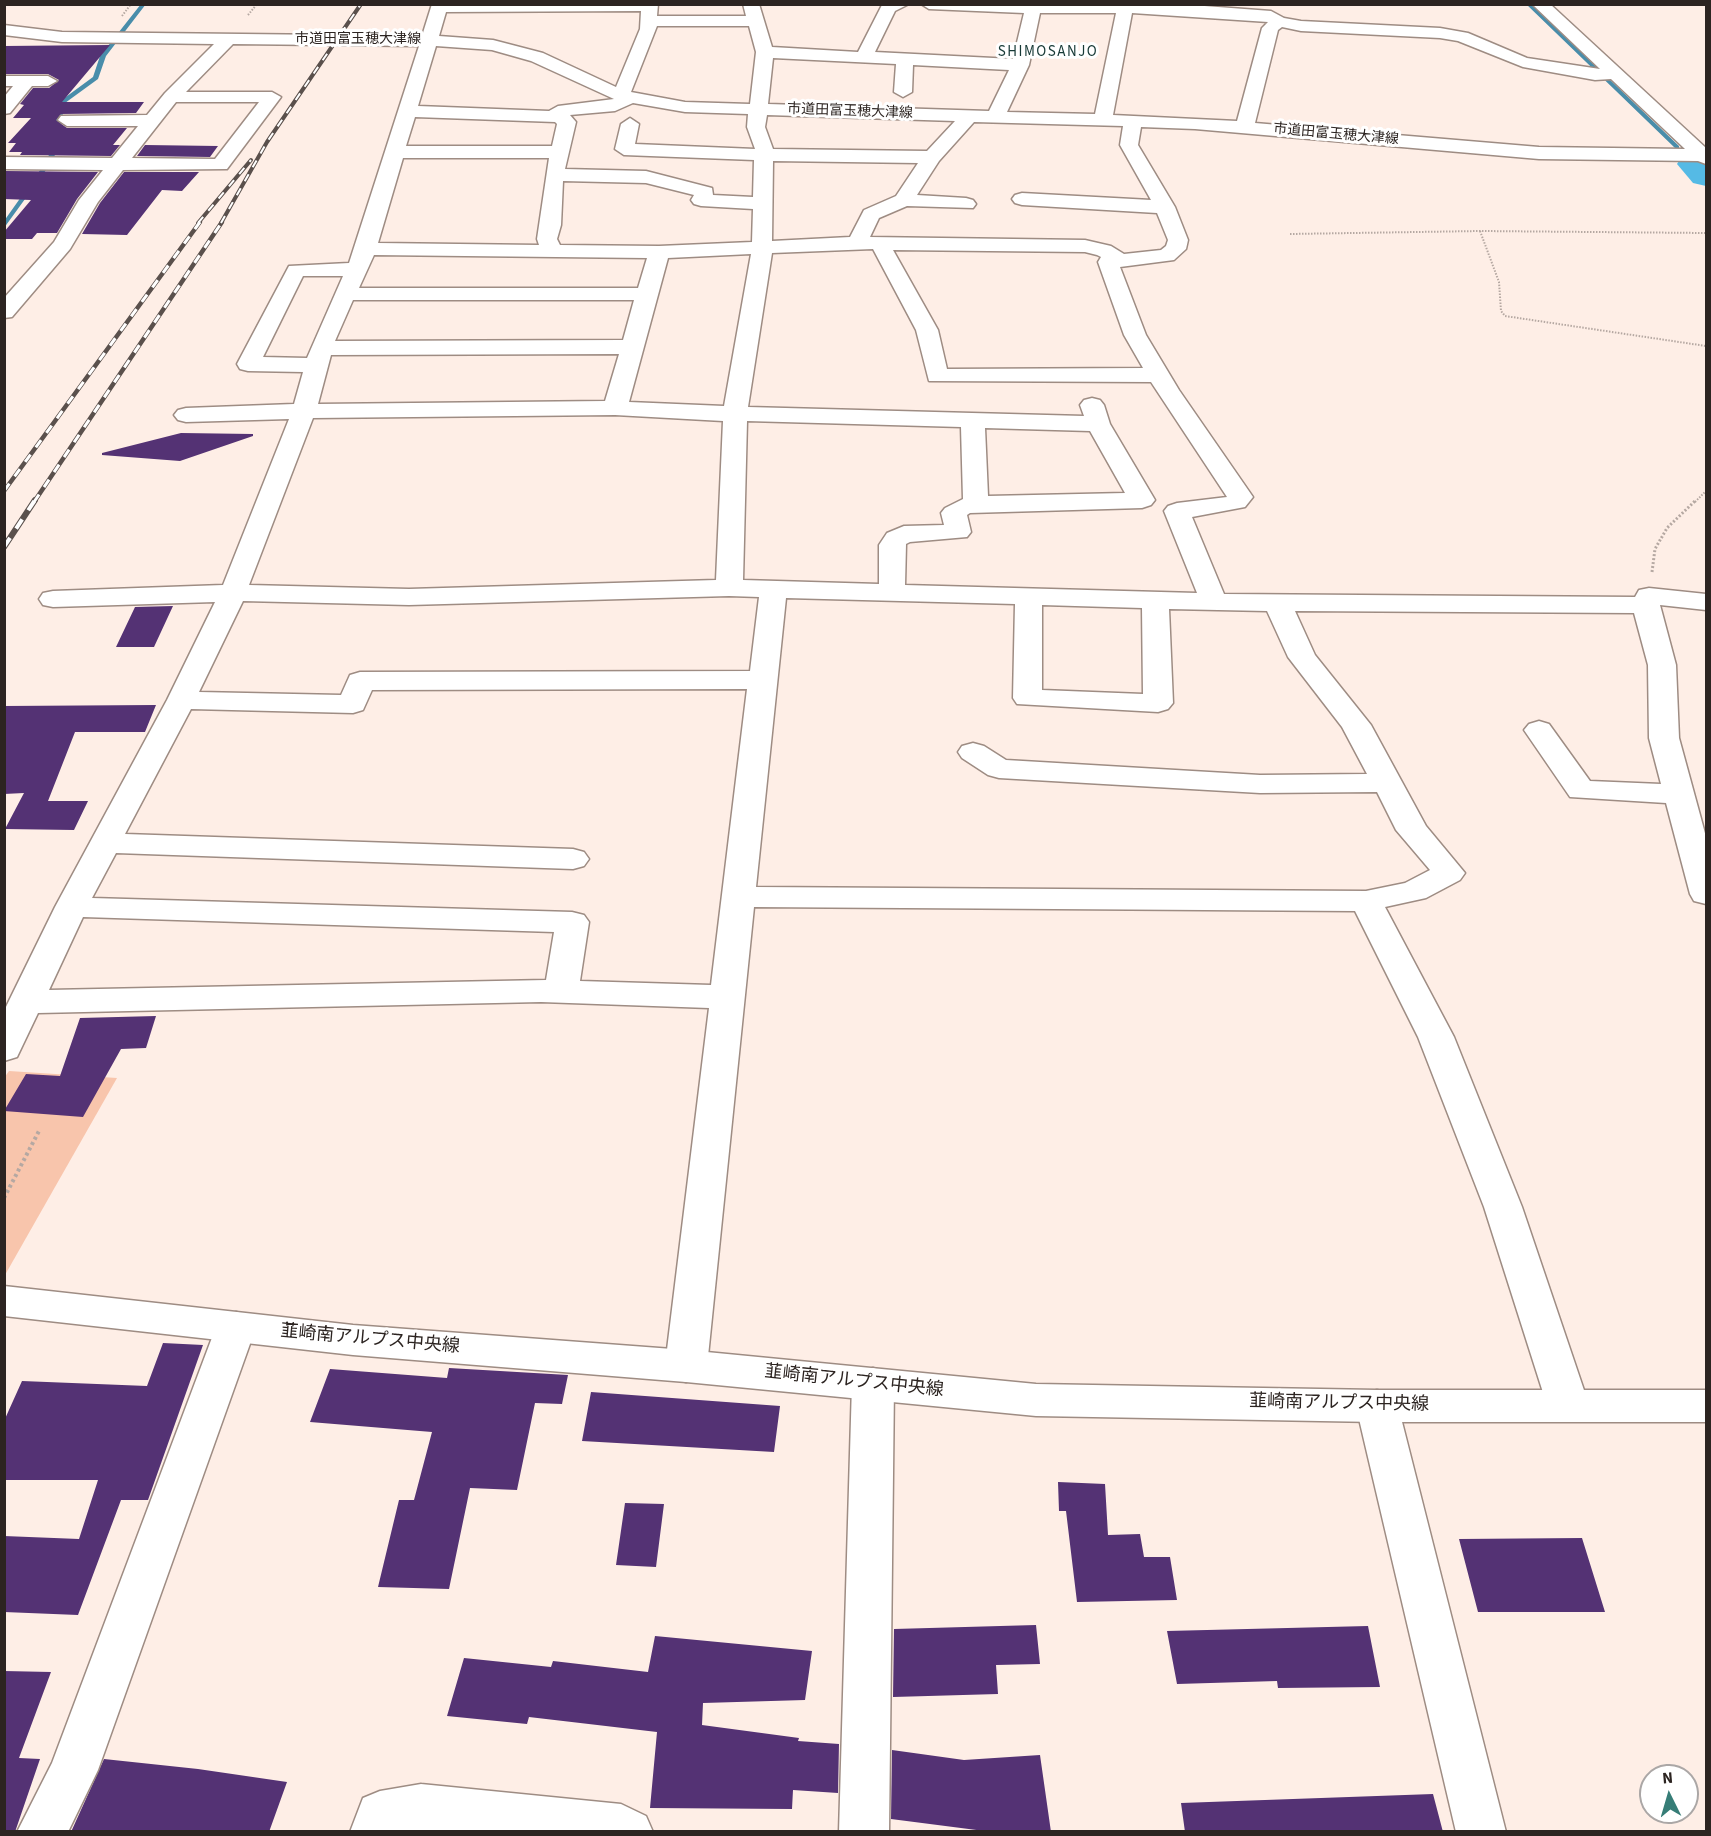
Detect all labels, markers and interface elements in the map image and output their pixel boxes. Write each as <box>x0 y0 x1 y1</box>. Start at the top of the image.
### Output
street label: 市道田富玉穂大津線 <box>295 32 421 48</box>
district label: SHIMOSANJO <box>998 44 1098 62</box>
street label: 市道田富玉穂大津線 <box>787 101 913 123</box>
street label: 市道田富玉穂大津線 <box>1273 121 1399 149</box>
street label: 韮崎南アルプス中央線 <box>279 1321 461 1359</box>
street label: 韮崎南アルプス中央線 <box>763 1362 945 1402</box>
street label: 韮崎南アルプス中央線 <box>1249 1392 1429 1416</box>
north arrow <box>1639 1764 1699 1824</box>
text: N <box>1661 1767 1674 1789</box>

